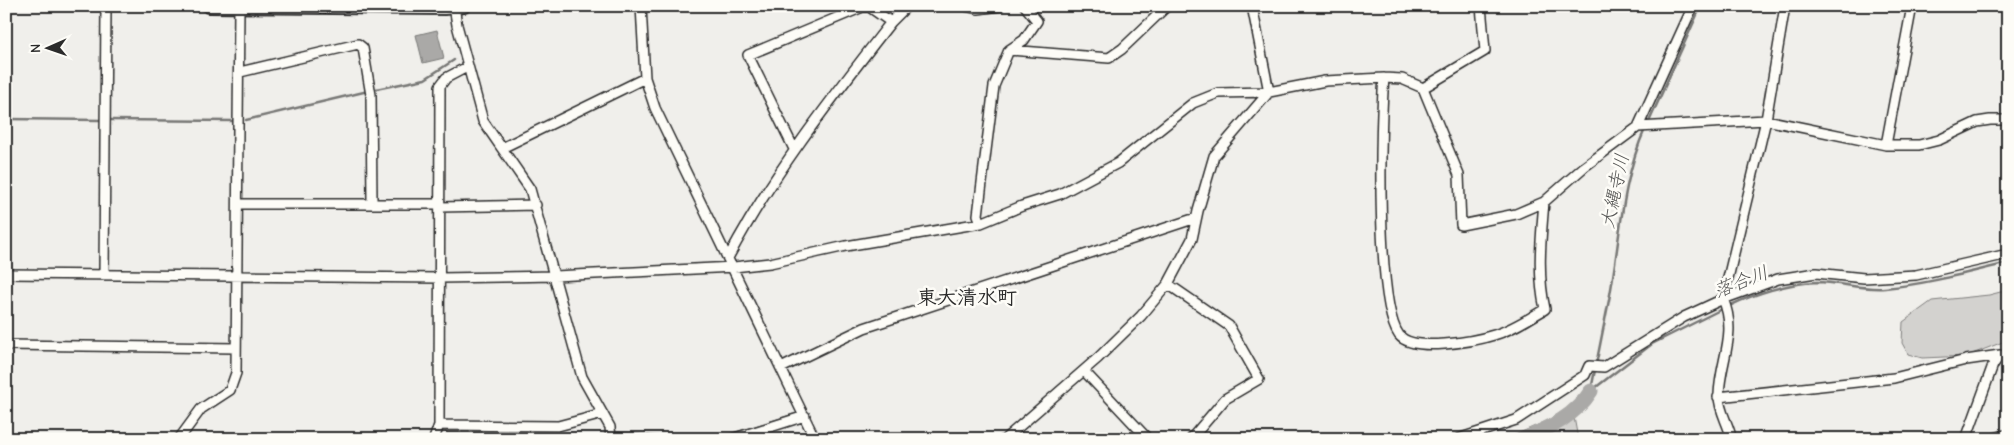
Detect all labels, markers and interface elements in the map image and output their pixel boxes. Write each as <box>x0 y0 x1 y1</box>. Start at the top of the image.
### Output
north arrow <box>22 22 72 72</box>
text: N <box>27 44 44 53</box>
water label: 大縄寺川 <box>1596 152 1634 230</box>
water label: 落合川 <box>1710 262 1772 302</box>
district label: 東大清水町 <box>917 286 1017 309</box>

